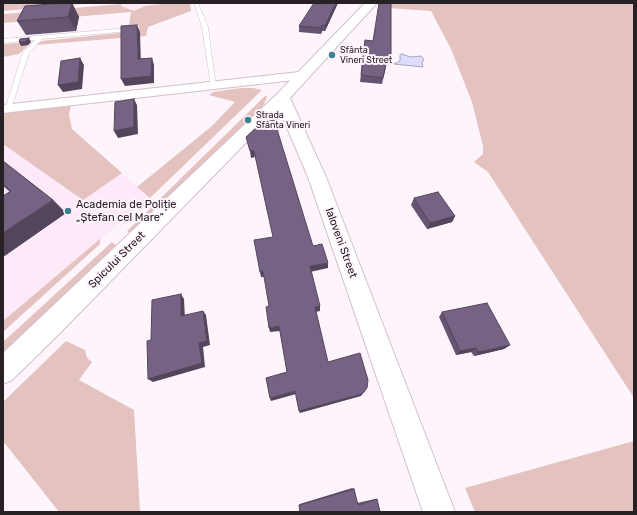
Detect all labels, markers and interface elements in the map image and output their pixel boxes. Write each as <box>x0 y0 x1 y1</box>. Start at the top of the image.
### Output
place label: Sfânta Vineri Street <box>340 45 392 66</box>
marker: Sfânta Vineri Street <box>327 50 337 60</box>
place label: Strada Sfânta Vineri <box>256 110 310 131</box>
marker: Strada Sfânta Vineri <box>243 115 253 125</box>
place label: Academia de Poliție „Ștefan cel Mare“ <box>76 198 177 224</box>
marker: Academia de Poliție „Ștefan cel Mare“ <box>63 206 73 216</box>
street label: Ialoveni Street <box>322 206 360 280</box>
street label: Spicului Street <box>86 229 148 291</box>

